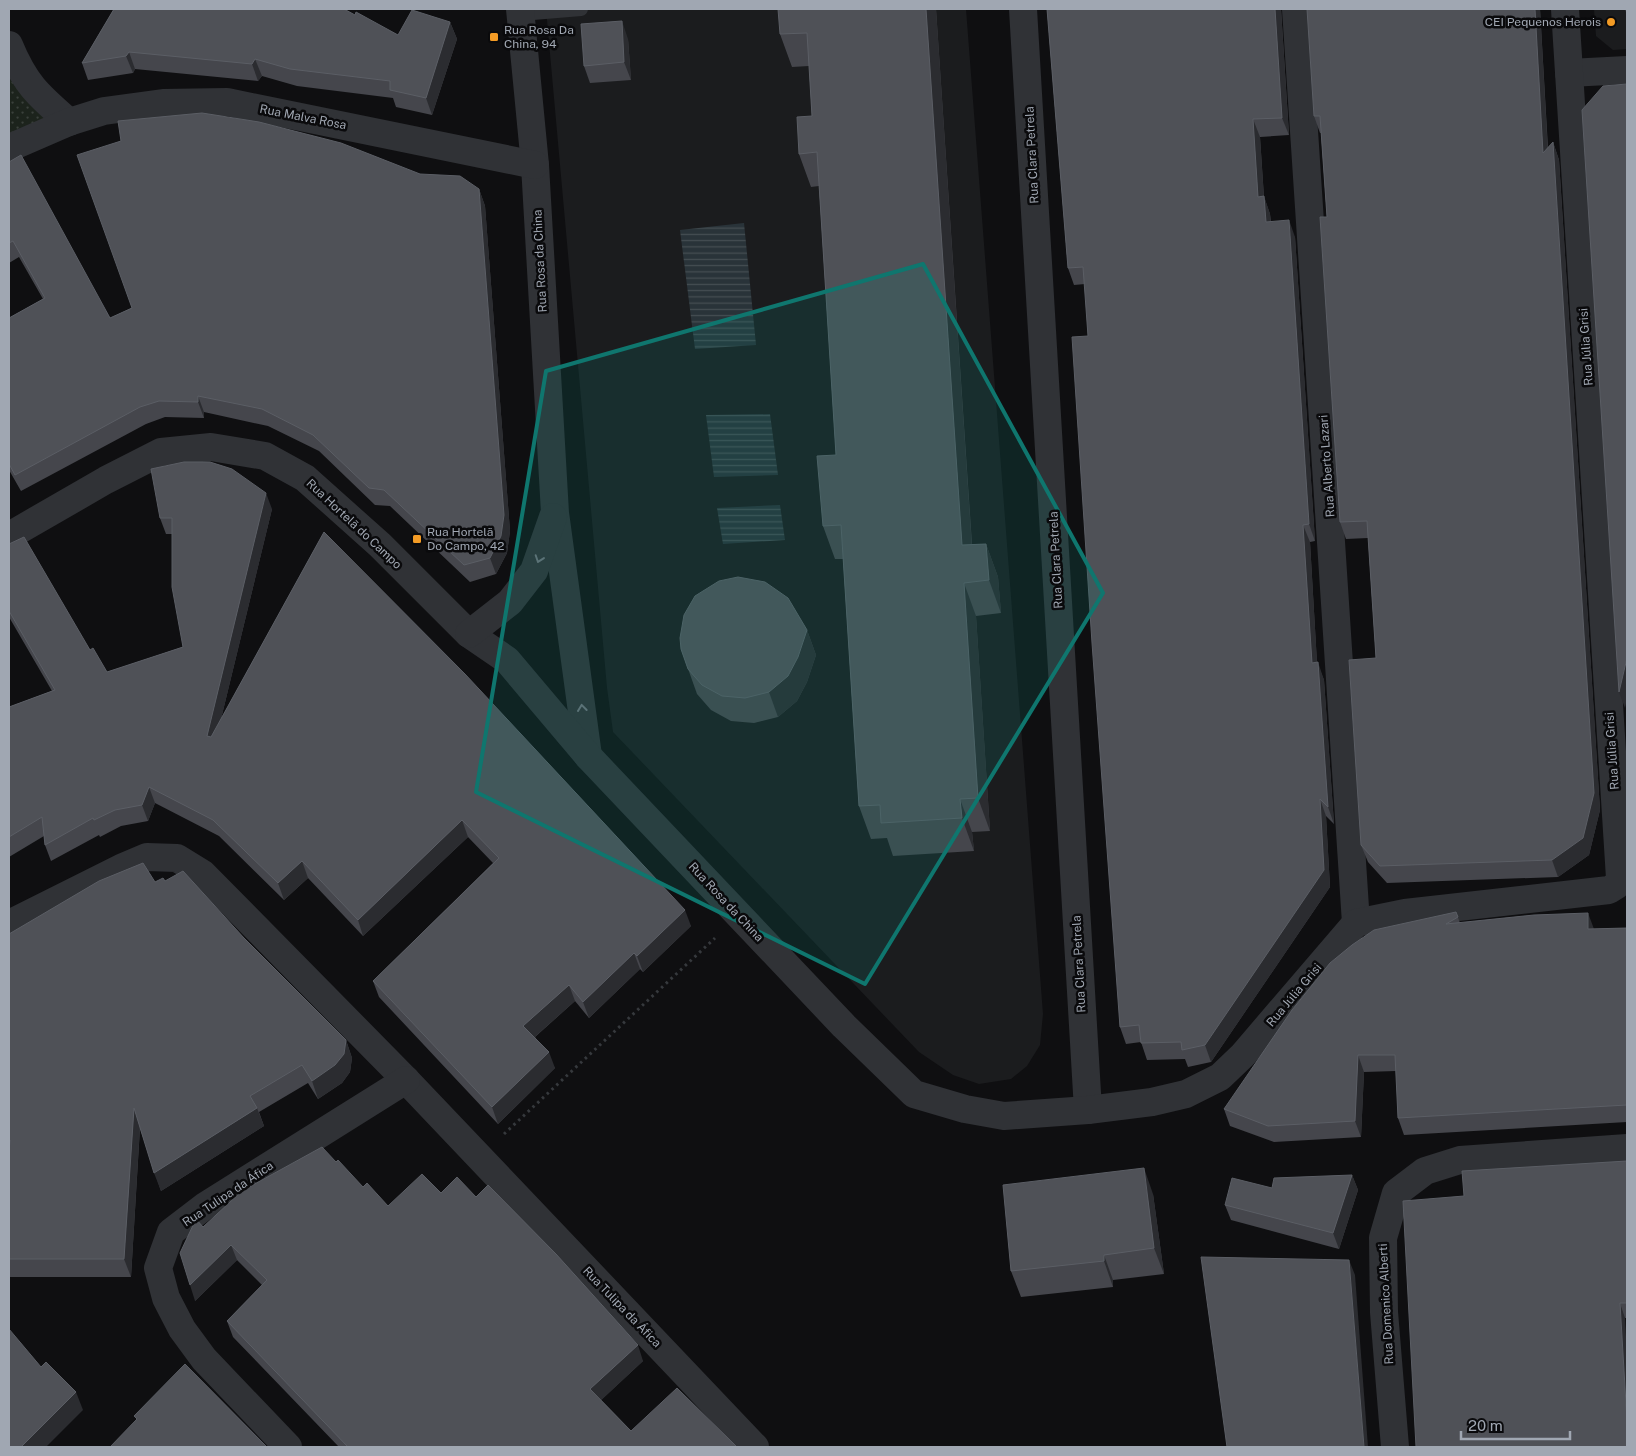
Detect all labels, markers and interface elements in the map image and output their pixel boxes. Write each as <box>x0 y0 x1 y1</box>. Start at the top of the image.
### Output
place label: CEI Pequenos Herois <box>1485 15 1601 29</box>
marker: CEI Pequenos Herois <box>1605 16 1617 28</box>
place label: Rua Rosa Da China, 94 <box>504 23 574 51</box>
marker: Rua Rosa Da China, 94 <box>488 31 500 43</box>
street label: Rua Malva Rosa <box>258 102 348 132</box>
street label: Rua Clara Petrela <box>1022 106 1042 204</box>
street label: Rua Rosa da China <box>530 209 550 313</box>
street label: Rua Júlia Grisi <box>1576 308 1596 386</box>
street label: Rua Alberto Lazari <box>1316 414 1338 518</box>
street label: Rua Hortelã do Campo <box>303 476 405 572</box>
street label: Rua Clara Petrela <box>1046 511 1066 609</box>
place label: Rua Hortelã Do Campo, 42 <box>427 525 505 553</box>
marker: Rua Hortelã Do Campo, 42 <box>411 533 423 545</box>
one-way arrow <box>535 554 545 563</box>
one-way arrow <box>577 704 588 712</box>
street label: Rua Júlia Grisi <box>1602 712 1622 790</box>
street label: Rua Rosa da China <box>686 859 766 945</box>
street label: Rua Clara Petrela <box>1069 915 1089 1013</box>
street label: Rua Júlia Grisi <box>1264 961 1324 1029</box>
street label: Rua Tulipa da Áfica <box>180 1158 276 1230</box>
street label: Rua Domenico Alberti <box>1376 1243 1396 1365</box>
street label: Rua Tulipa da Áfica <box>580 1264 664 1350</box>
scale bar <box>1461 1408 1570 1440</box>
text: 20 m <box>1468 1417 1503 1434</box>

